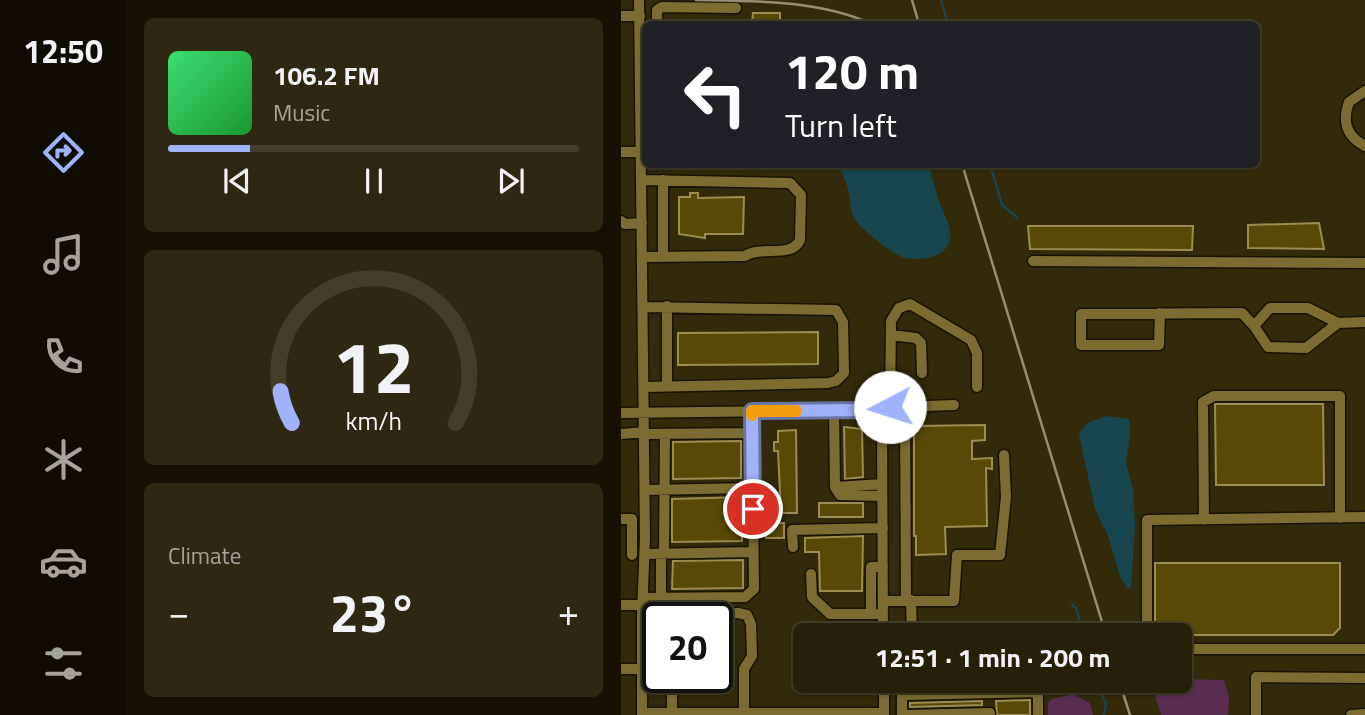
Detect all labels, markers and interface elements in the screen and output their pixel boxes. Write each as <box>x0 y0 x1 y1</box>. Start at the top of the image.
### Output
text: 12:50 <box>23 27 103 75</box>
text: 120 m <box>785 33 919 108</box>
icon: left <box>670 49 761 140</box>
text: 106.2 FM <box>273 56 380 95</box>
text: Music <box>273 95 330 130</box>
text: Turn left <box>785 101 897 149</box>
icon: directions <box>39 128 88 177</box>
icon: previous <box>218 162 256 200</box>
icon: pause <box>355 162 393 200</box>
icon: next <box>492 162 530 200</box>
icon: music <box>39 230 88 279</box>
text: 12 <box>333 312 414 422</box>
icon: phone <box>39 332 88 381</box>
position arrow <box>853 370 927 444</box>
text: km/h <box>345 402 402 440</box>
icon: climate <box>39 435 88 484</box>
pin <box>723 479 783 539</box>
icon: arrive <box>734 490 772 528</box>
icon: car <box>39 537 88 586</box>
text: Climate <box>168 538 241 573</box>
text: 23° <box>330 573 417 652</box>
text: − <box>168 583 189 641</box>
text: + <box>558 583 579 641</box>
speed limit sign: 20 <box>642 602 733 693</box>
text: 12:51 · 1 min · 200 m <box>875 638 1110 677</box>
icon: filters <box>39 639 88 688</box>

